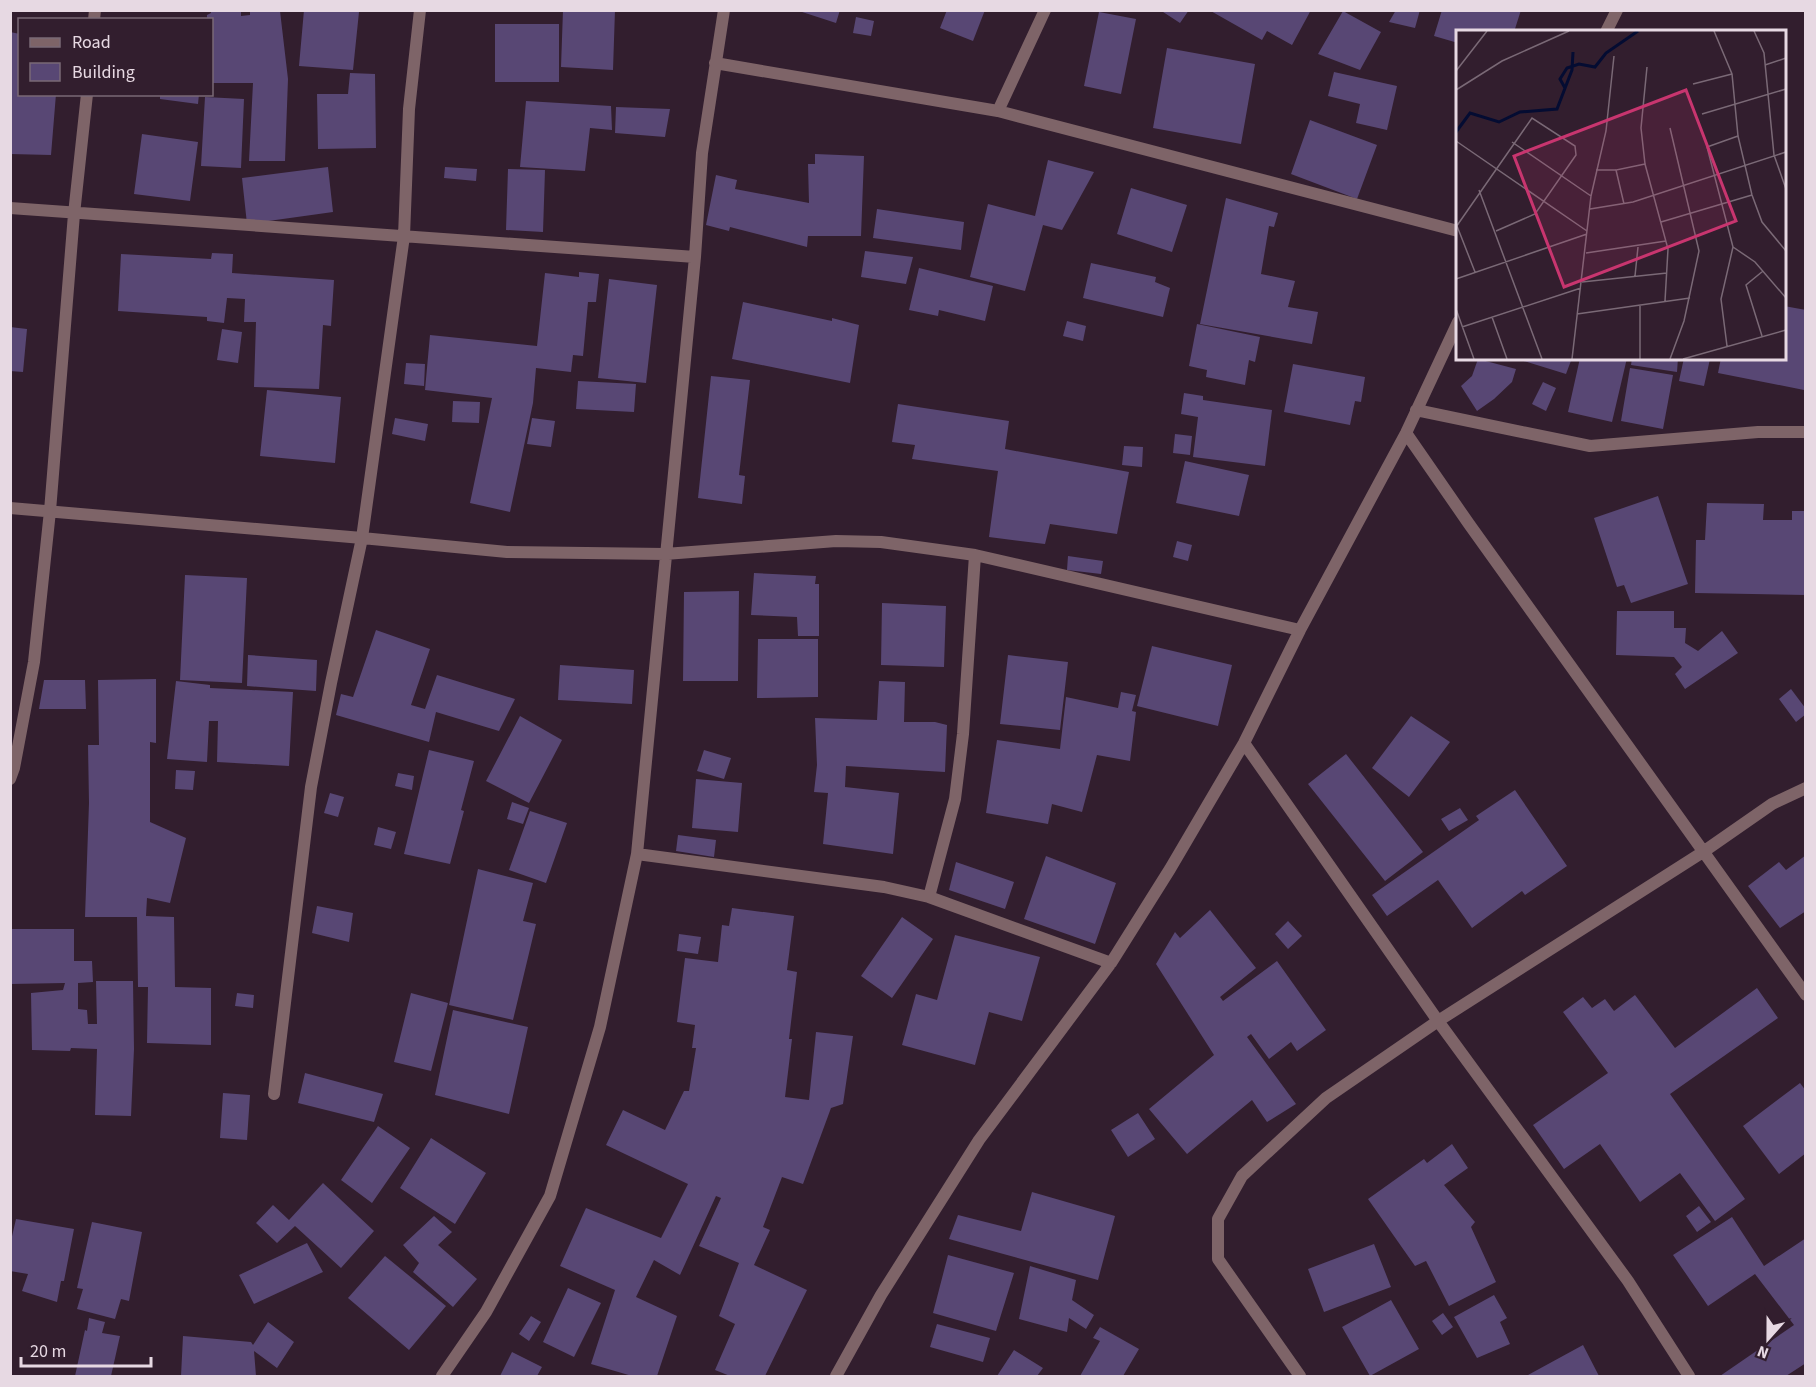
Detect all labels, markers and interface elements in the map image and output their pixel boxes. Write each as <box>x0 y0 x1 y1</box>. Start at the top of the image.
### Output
legend <box>18 18 213 96</box>
text: Road <box>72 30 111 55</box>
inset map <box>1456 30 1786 360</box>
text: Building <box>72 60 135 85</box>
north arrow <box>1738 1309 1798 1369</box>
scale bar <box>21 1330 152 1368</box>
text: 20 m <box>30 1339 66 1364</box>
text: N <box>1754 1340 1772 1364</box>

